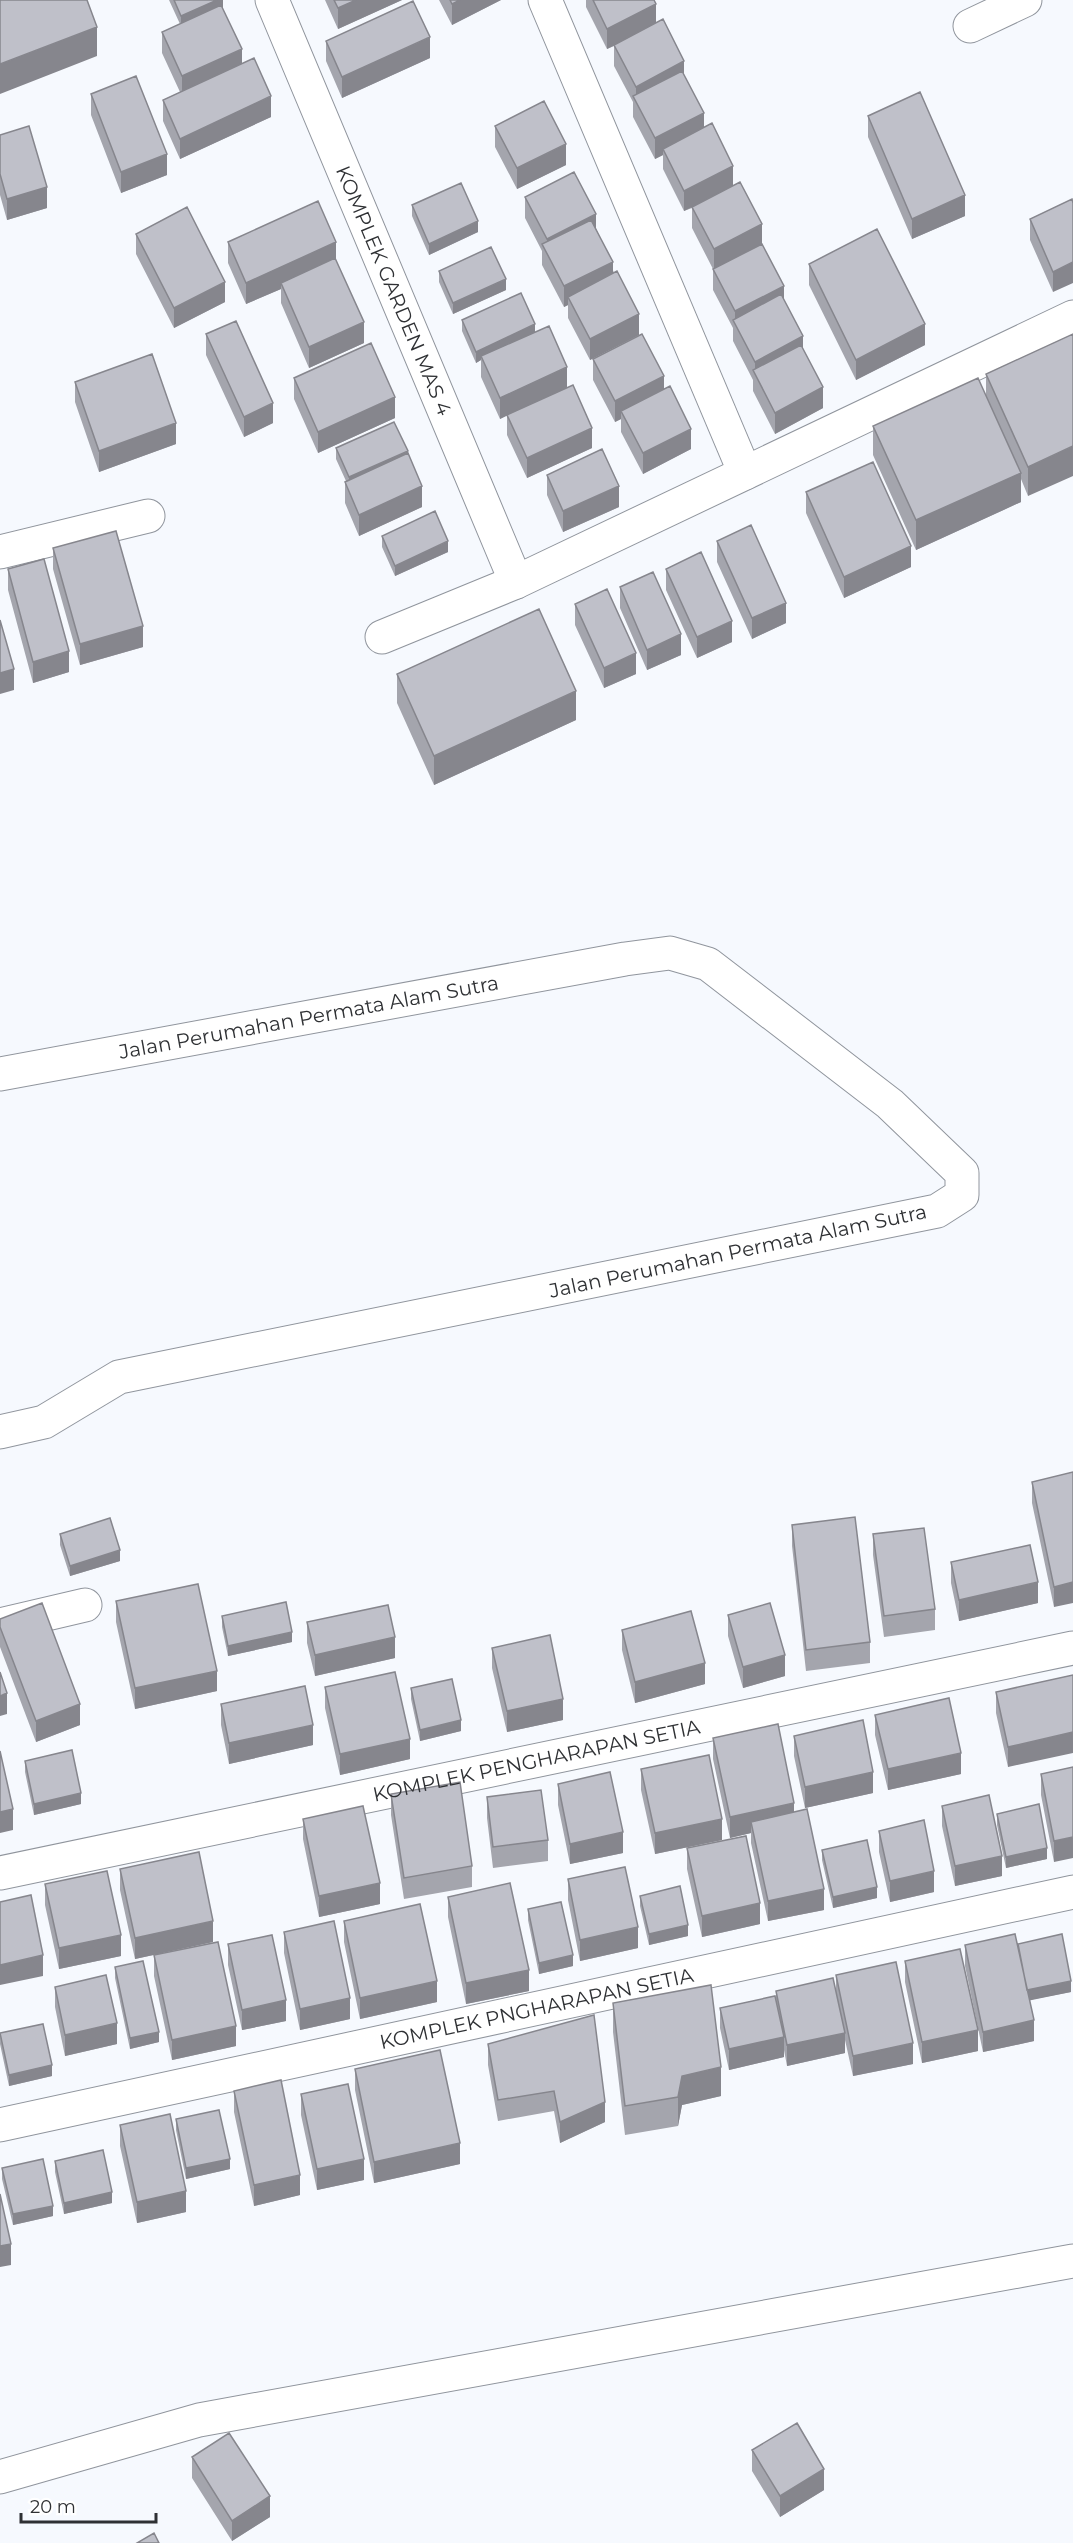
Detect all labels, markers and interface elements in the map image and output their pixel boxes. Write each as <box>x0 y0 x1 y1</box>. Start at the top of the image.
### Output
street label: KOMPLEK GARDEN MAS 4 <box>331 162 457 419</box>
street label: Jalan Perumahan Permata Alam Sutra <box>116 970 501 1064</box>
street label: Jalan Perumahan Permata Alam Sutra <box>546 1199 929 1303</box>
street label: KOMPLEK PENGHARAPAN SETIA <box>371 1714 703 1807</box>
street label: KOMPLEK PNGHARAPAN SETIA <box>377 1963 696 2054</box>
scale bar <box>21 2486 156 2524</box>
text: 20 m <box>30 2496 76 2518</box>

